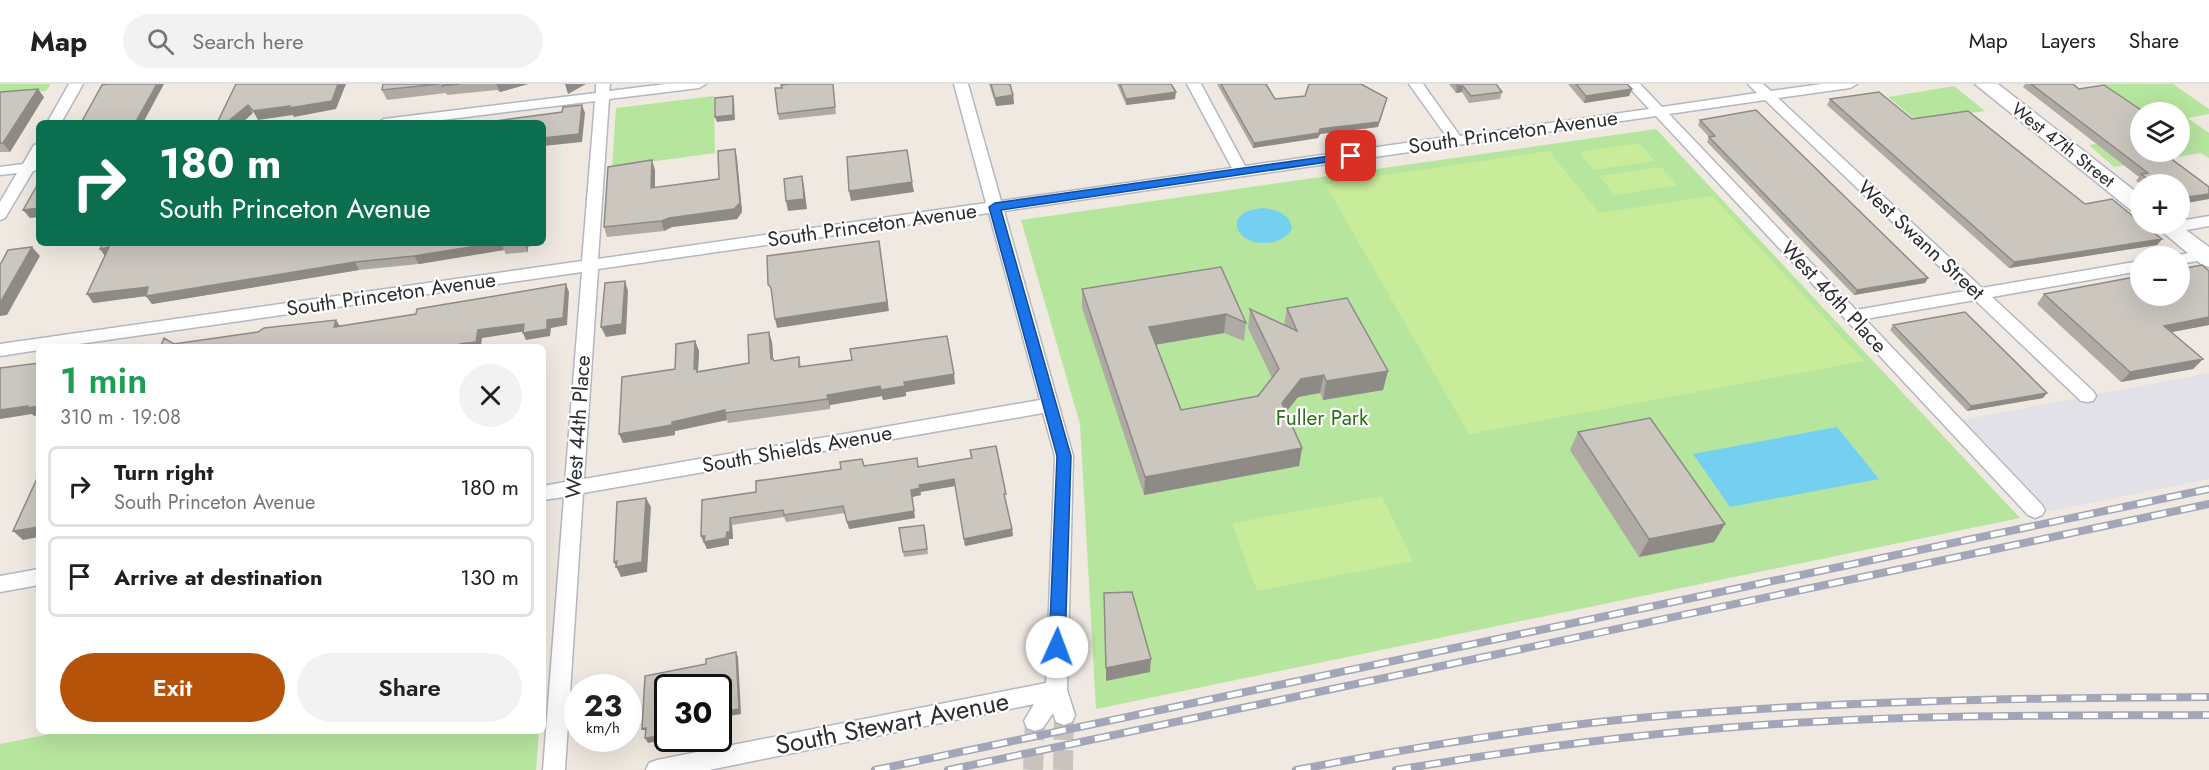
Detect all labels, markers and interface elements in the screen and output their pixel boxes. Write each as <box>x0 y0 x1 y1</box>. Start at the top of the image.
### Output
search box <box>123 14 543 68</box>
text: Map <box>30 21 87 62</box>
icon: search <box>144 25 177 58</box>
text: Search here <box>192 25 304 57</box>
text: Map <box>1969 26 2008 56</box>
text: Layers <box>2041 26 2096 56</box>
text: Share <box>2129 26 2179 56</box>
street label: West 47th Street <box>2006 96 2121 194</box>
street label: South Princeton Avenue <box>1406 102 1620 162</box>
map controls <box>2130 102 2190 306</box>
button: layers <box>2130 102 2190 162</box>
pin <box>1325 130 1376 181</box>
text: 180 m <box>159 133 282 194</box>
icon: arrive <box>1334 139 1367 172</box>
icon: right <box>60 144 138 222</box>
street label: West Swann Street <box>1851 173 1991 307</box>
button: + <box>2130 174 2190 234</box>
text: South Princeton Avenue <box>159 189 431 228</box>
street label: South Princeton Avenue <box>765 195 979 255</box>
street label: West 46th Place <box>1774 234 1894 360</box>
button: − <box>2130 246 2190 306</box>
street label: South Princeton Avenue <box>284 264 498 324</box>
text: 1 min <box>60 354 147 406</box>
street label: West 44th Place <box>558 354 598 500</box>
button: close <box>459 364 522 427</box>
text: 310 m · 19:08 <box>60 403 181 432</box>
park label: Fuller Park <box>1276 403 1369 433</box>
street label: South Shields Avenue <box>700 418 894 480</box>
text: Turn right <box>114 456 214 488</box>
icon: right <box>63 470 96 503</box>
text: 180 m <box>460 471 519 503</box>
text: South Princeton Avenue <box>114 488 315 517</box>
icon: arrive <box>63 560 96 593</box>
text: Arrive at destination <box>114 561 323 593</box>
text: 130 m <box>460 561 519 593</box>
position arrow <box>1025 615 1089 679</box>
button: Exit <box>60 653 285 722</box>
button: Share <box>297 653 522 722</box>
speed limit sign: 30 <box>654 674 732 752</box>
street label: South Stewart Avenue <box>772 682 1012 764</box>
text: 23 <box>584 684 622 727</box>
text: km/h <box>586 717 620 739</box>

